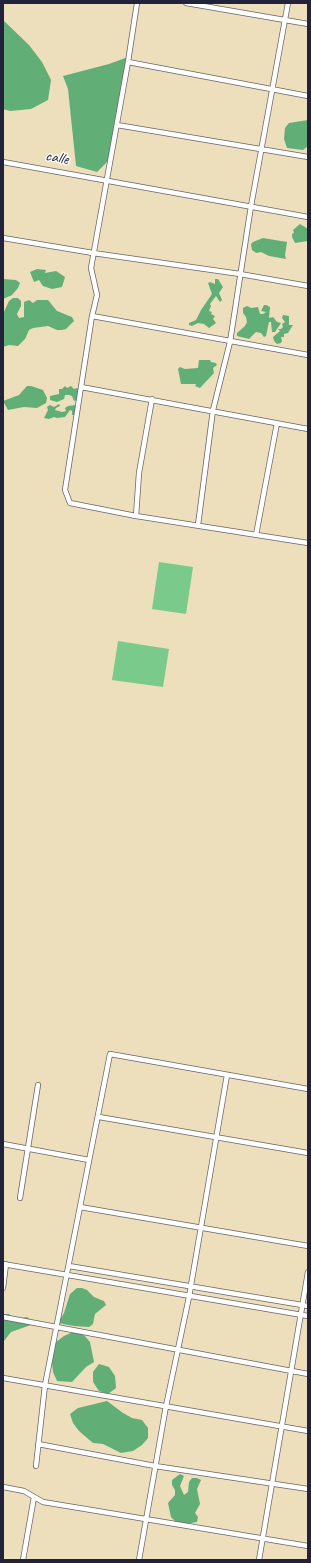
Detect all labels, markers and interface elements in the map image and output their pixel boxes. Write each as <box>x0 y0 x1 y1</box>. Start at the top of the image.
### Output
street label: calle <box>44 147 70 169</box>

